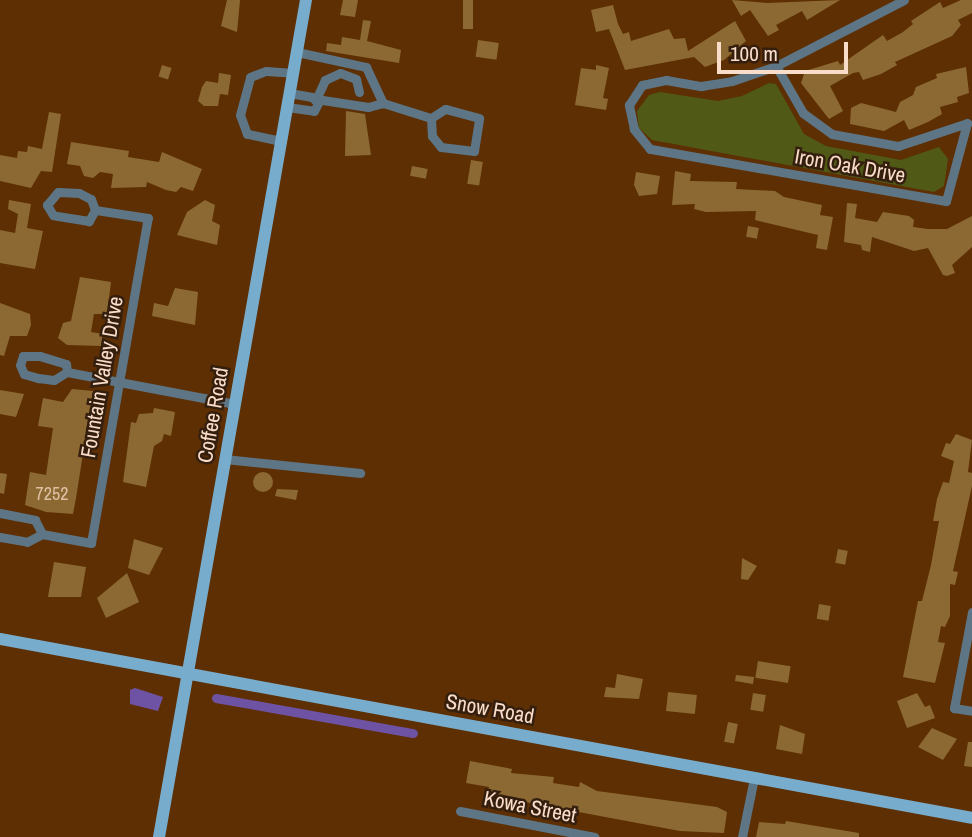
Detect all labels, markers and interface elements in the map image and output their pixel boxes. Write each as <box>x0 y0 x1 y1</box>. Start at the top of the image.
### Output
scale bar <box>720 28 851 72</box>
text: 100 m <box>730 39 778 68</box>
street label: Iron Oak Drive <box>793 144 907 188</box>
street label: Fountain Valley Drive <box>75 294 129 460</box>
street label: Coffee Road <box>192 365 234 465</box>
house number: 7252 <box>36 483 68 505</box>
street label: Snow Road <box>444 689 536 729</box>
street label: Kowa Street <box>482 786 578 828</box>

